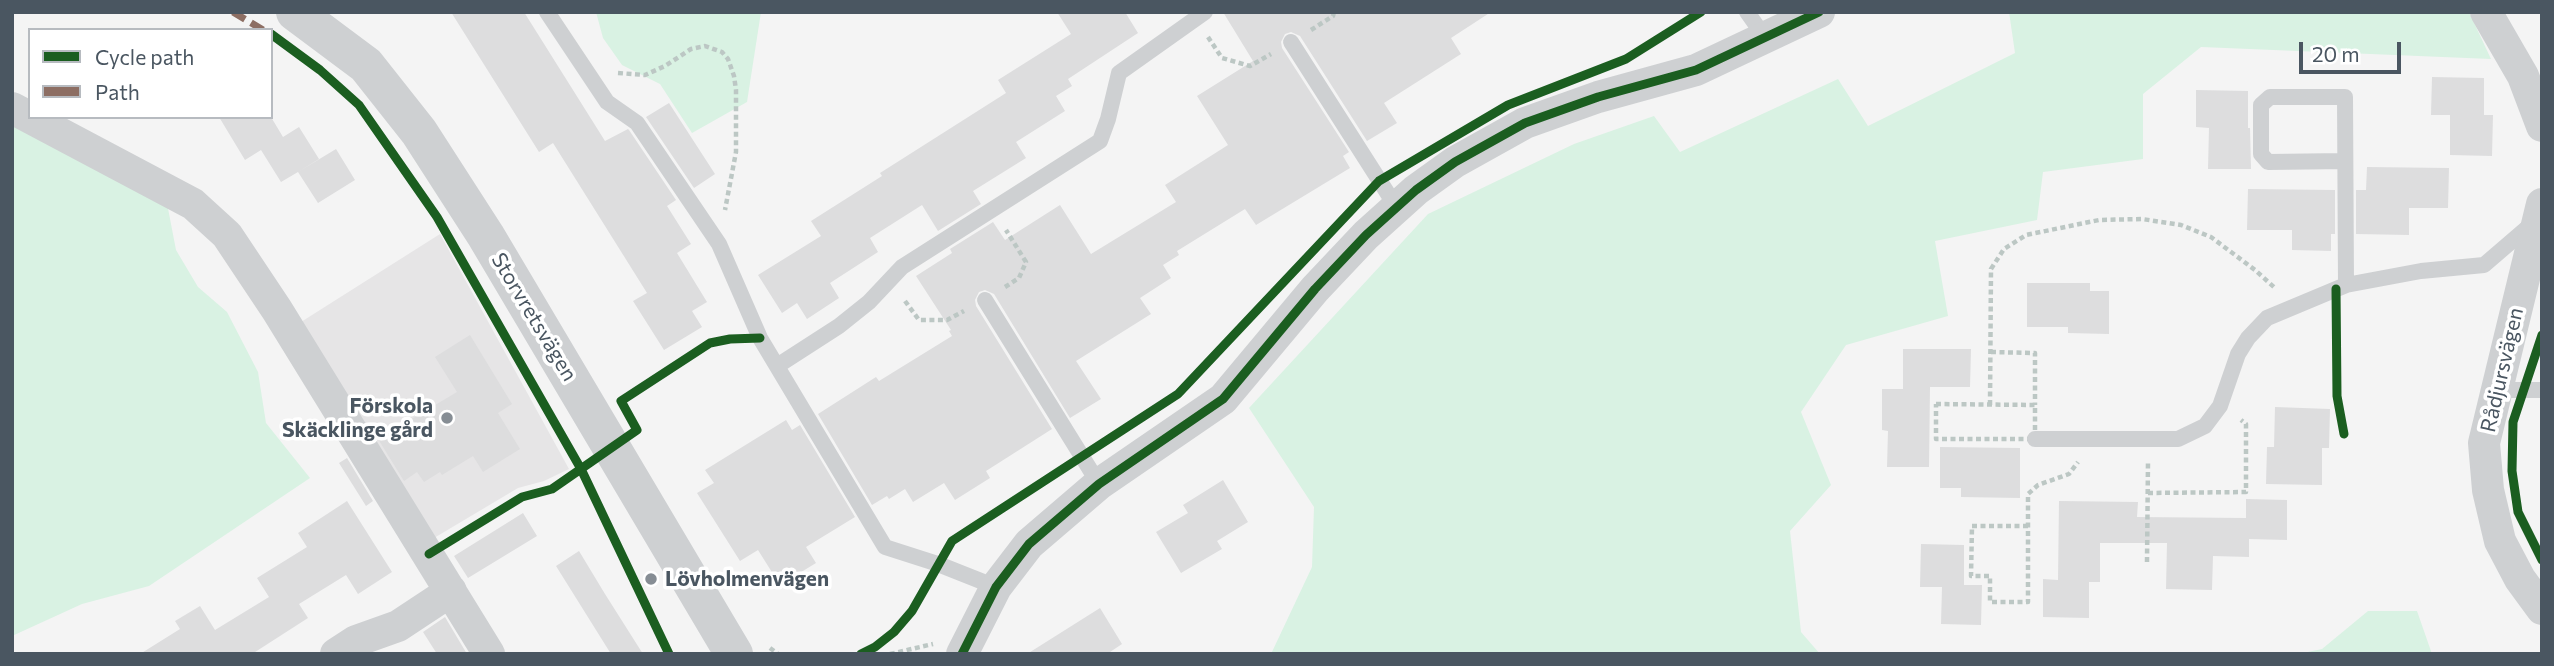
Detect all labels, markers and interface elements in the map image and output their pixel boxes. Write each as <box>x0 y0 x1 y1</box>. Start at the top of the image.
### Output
legend <box>28 28 273 119</box>
scale bar <box>2302 28 2404 72</box>
text: 20 m <box>2312 41 2360 66</box>
text: Cycle path <box>95 44 194 69</box>
text: Path <box>95 79 140 104</box>
street label: Storvretsvägen <box>486 248 582 386</box>
street label: Rådjursvägen <box>2475 305 2529 435</box>
place label: Förskola Skäcklinge gård <box>282 393 433 443</box>
marker: Förskola Skäcklinge gård <box>439 410 455 426</box>
place label: Lövholmenvägen <box>665 566 829 592</box>
marker: Lövholmenvägen <box>643 571 659 587</box>

